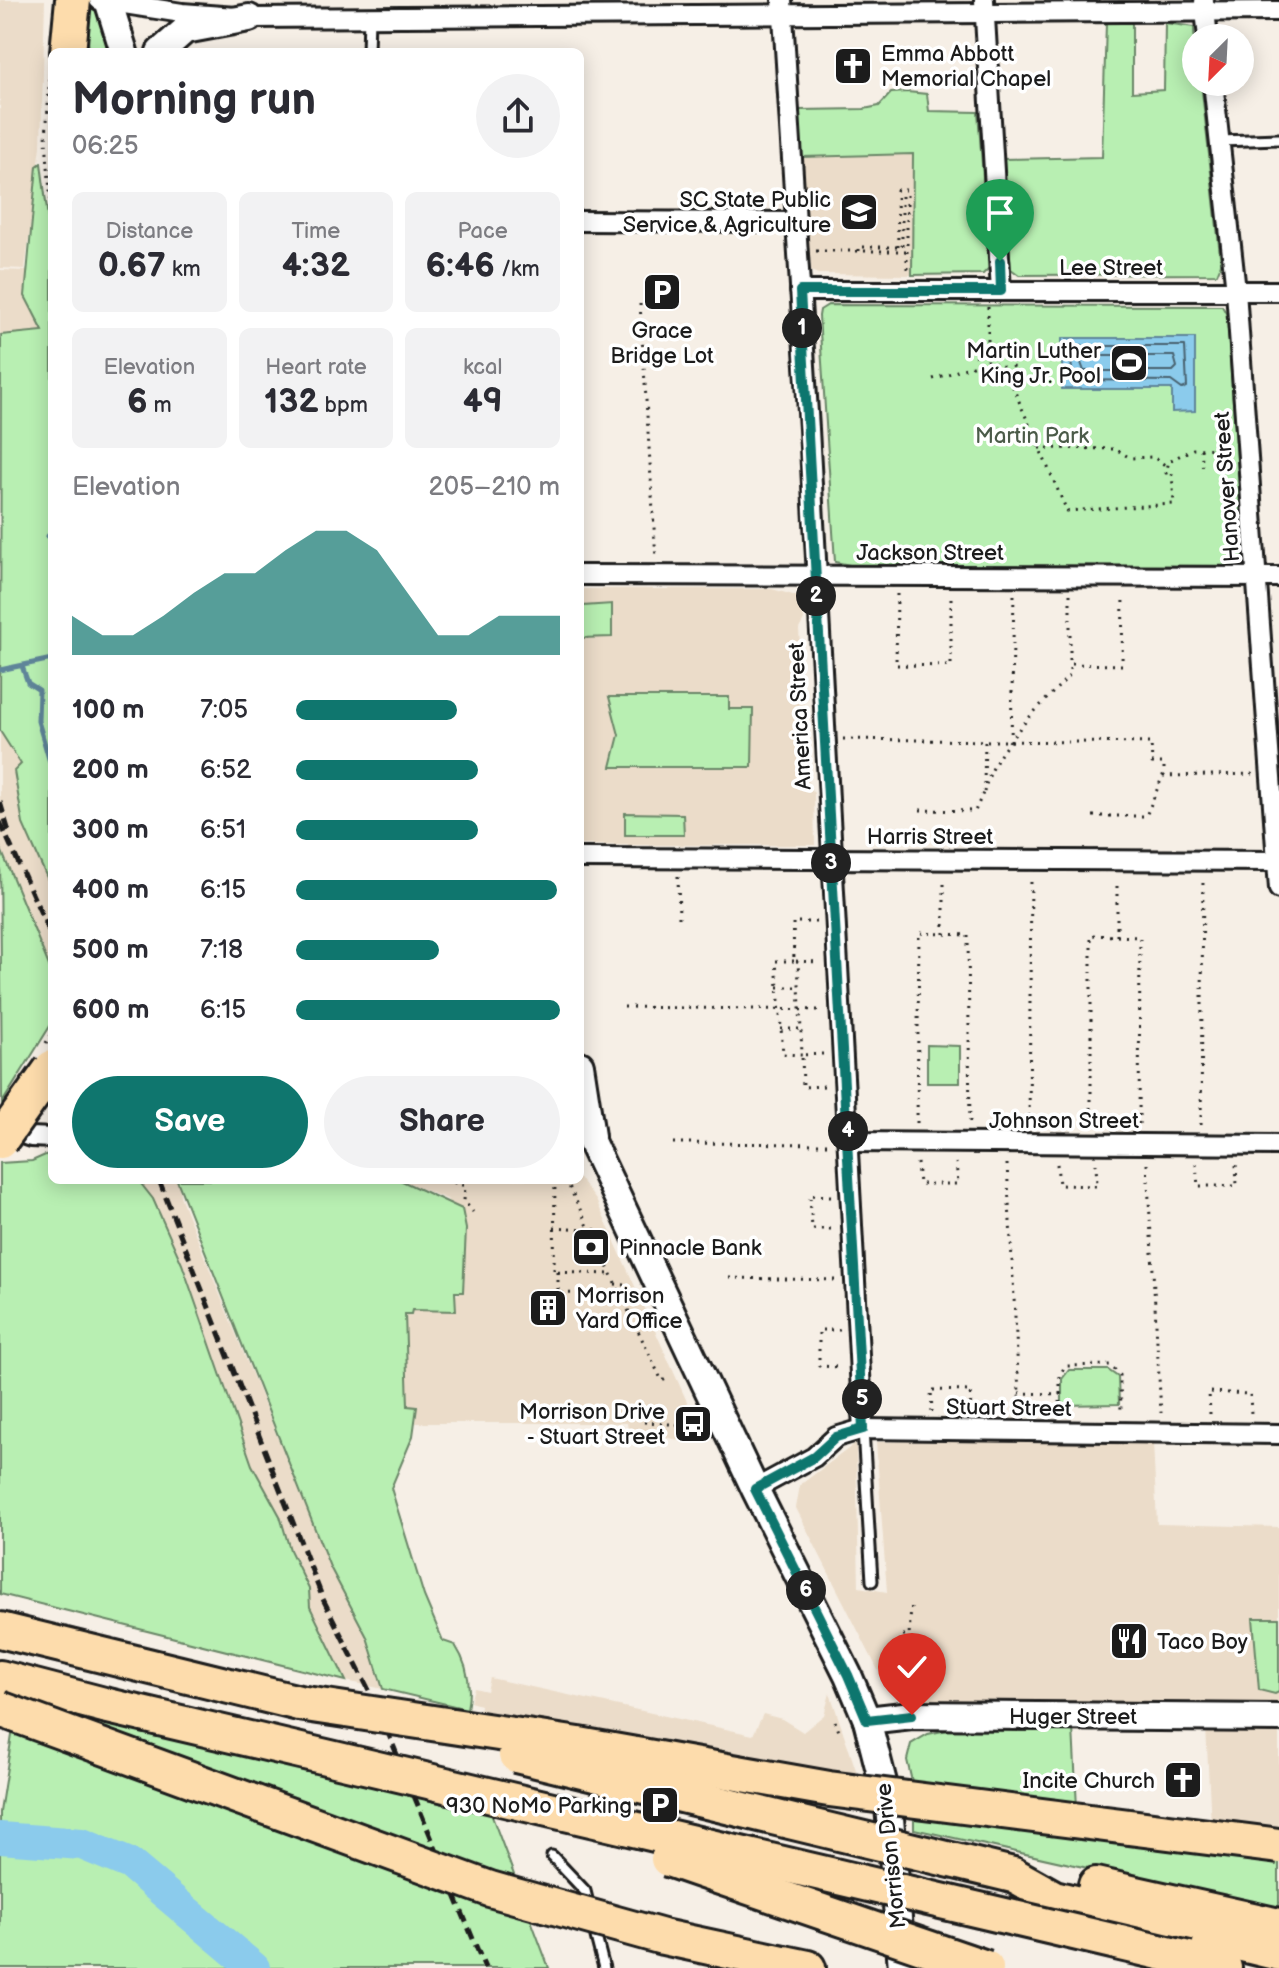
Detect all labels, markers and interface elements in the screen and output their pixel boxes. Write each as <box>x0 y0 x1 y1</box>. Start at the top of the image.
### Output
north arrow <box>1182 24 1254 96</box>
map controls <box>1182 24 1254 96</box>
place label: Emma Abbott Memorial Chapel <box>881 41 1051 93</box>
church icon: Emma Abbott Memorial Chapel <box>832 45 874 87</box>
text: Morning run <box>72 74 316 127</box>
button: share <box>476 74 560 158</box>
text: 06:25 <box>72 131 139 162</box>
pin <box>966 179 1034 261</box>
place label: SC State Public Service & Agriculture <box>623 187 831 239</box>
school or university icon: SC State Public Service & Agriculture <box>838 191 880 233</box>
icon: arrive <box>978 191 1022 235</box>
text: Distance <box>105 218 193 245</box>
text: Time <box>292 218 340 245</box>
text: Pace <box>458 218 508 245</box>
text: 0.67 <box>98 245 166 286</box>
text: 4:32 <box>282 245 350 286</box>
text: 6:46 <box>426 245 495 286</box>
street label: Lee Street <box>1059 255 1163 282</box>
text: km <box>166 256 201 283</box>
text: /km <box>495 256 540 283</box>
parking icon: Grace Bridge Lot <box>641 271 683 313</box>
pin: 1 <box>782 308 822 348</box>
text: 1 <box>797 314 807 341</box>
place label: Grace Bridge Lot <box>610 318 714 370</box>
place label: Martin Luther King Jr. Pool <box>966 338 1102 390</box>
sports icon: Martin Luther King Jr. Pool <box>1108 342 1150 384</box>
text: Elevation <box>103 354 195 381</box>
text: Heart rate <box>265 354 367 381</box>
text: kcal <box>463 354 502 381</box>
text: 6 <box>127 381 148 422</box>
text: 132 <box>264 381 319 422</box>
text: 49 <box>463 381 503 422</box>
text: m <box>148 392 172 419</box>
text: bpm <box>319 392 368 419</box>
street label: Hanover Street <box>1209 411 1246 563</box>
park label: Martin Park <box>975 423 1089 450</box>
text: Elevation <box>72 472 180 503</box>
text: 205–210 m <box>429 472 560 503</box>
street label: Jackson Street <box>856 540 1004 567</box>
pin: 2 <box>796 576 836 616</box>
text: 2 <box>809 582 823 609</box>
street label: America Street <box>783 641 818 790</box>
text: 100 m <box>72 695 145 726</box>
text: 7:05 <box>200 695 248 726</box>
text: 200 m <box>72 755 149 786</box>
text: 6:52 <box>200 755 251 786</box>
text: 300 m <box>72 815 149 846</box>
text: 6:51 <box>200 815 246 846</box>
street label: Harris Street <box>867 824 993 851</box>
pin: 3 <box>811 843 851 883</box>
text: 3 <box>825 849 837 876</box>
text: 400 m <box>72 875 149 906</box>
text: 6:15 <box>200 875 246 906</box>
text: 500 m <box>72 935 149 966</box>
text: 7:18 <box>200 935 243 966</box>
text: 600 m <box>72 995 149 1026</box>
text: 6:15 <box>200 995 246 1026</box>
button: Save <box>72 1076 308 1168</box>
button: Share <box>324 1076 560 1168</box>
street label: Johnson Street <box>989 1108 1139 1135</box>
pin: 4 <box>828 1111 868 1151</box>
text: 4 <box>842 1117 854 1144</box>
bank icon: Pinnacle Bank <box>570 1226 612 1268</box>
place label: Pinnacle Bank <box>619 1235 762 1262</box>
place label: Morrison Yard Office <box>575 1283 683 1335</box>
building icon: Morrison Yard Office <box>527 1287 569 1329</box>
pin: 5 <box>842 1379 882 1419</box>
text: 5 <box>856 1385 868 1412</box>
street label: Stuart Street <box>946 1394 1072 1423</box>
place label: Morrison Drive - Stuart Street <box>519 1399 665 1451</box>
bus stop icon: Morrison Drive - Stuart Street <box>672 1403 714 1445</box>
pin: 6 <box>786 1570 826 1610</box>
text: 6 <box>799 1576 813 1603</box>
restaurant icon: Taco Boy <box>1108 1620 1150 1662</box>
place label: Taco Boy <box>1157 1629 1248 1656</box>
pin <box>878 1633 946 1715</box>
icon: check <box>890 1645 934 1689</box>
street label: Huger Street <box>1009 1704 1137 1731</box>
church icon: Incite Church <box>1162 1759 1204 1801</box>
place label: Incite Church <box>1023 1768 1155 1795</box>
street label: Morrison Drive <box>870 1782 913 1930</box>
parking icon: 930 NoMo Parking <box>639 1784 681 1826</box>
place label: 930 NoMo Parking <box>446 1793 632 1820</box>

